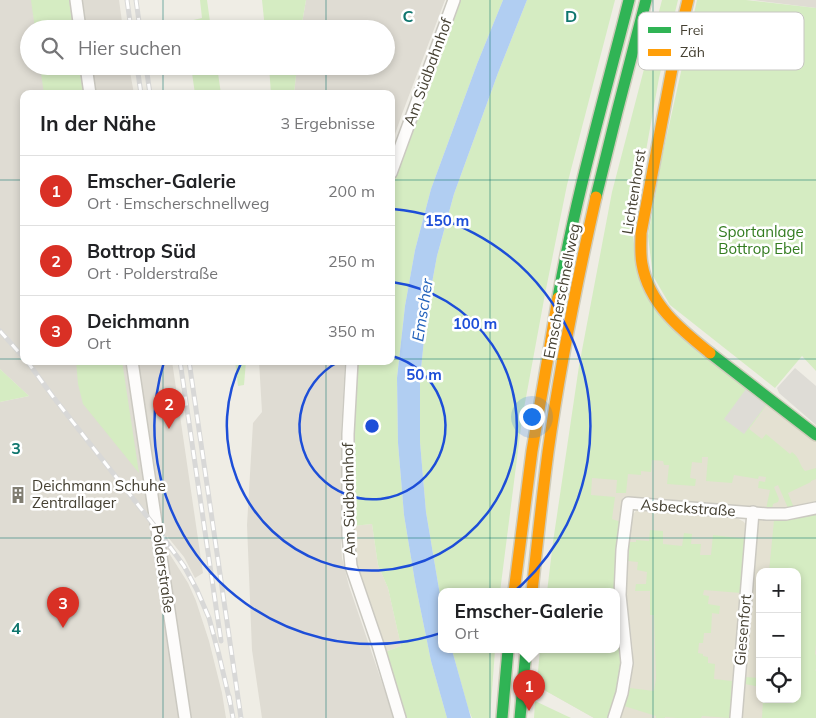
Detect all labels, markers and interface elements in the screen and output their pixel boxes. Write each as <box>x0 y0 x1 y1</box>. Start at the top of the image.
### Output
text: C <box>403 6 414 26</box>
text: D <box>565 6 577 26</box>
legend <box>638 12 804 70</box>
street label: Am Südbahnhof <box>399 15 456 128</box>
search box <box>20 20 395 75</box>
text: Frei <box>680 21 704 39</box>
icon: search <box>38 34 66 62</box>
text: Hier suchen <box>78 36 182 60</box>
text: Zäh <box>680 43 705 61</box>
text: In der Nähe <box>40 110 156 136</box>
text: 3 Ergebnisse <box>280 113 375 133</box>
street label: Lichtenhorst <box>617 148 650 236</box>
text: Emscher-Galerie <box>87 169 236 193</box>
text: 1 <box>51 181 61 201</box>
text: 200 m <box>328 181 375 201</box>
text: Ort · Emscherschnellweg <box>87 193 269 213</box>
text: 150 m <box>425 211 469 230</box>
street label: Emscherschnellweg <box>539 222 584 360</box>
park label: Sportanlage Bottrop Ebel <box>718 222 804 258</box>
text: Bottrop Süd <box>87 239 196 263</box>
text: 2 <box>51 251 61 271</box>
text: 250 m <box>328 251 375 271</box>
text: Ort · Polderstraße <box>87 263 218 283</box>
water label: Emscher <box>407 276 437 343</box>
text: Deichmann <box>87 309 190 333</box>
text: 100 m <box>453 314 497 333</box>
text: 3 <box>51 321 61 341</box>
text: 350 m <box>328 321 375 341</box>
text: Ort <box>87 333 111 353</box>
text: 50 m <box>406 365 442 384</box>
pin: 2 <box>153 388 185 429</box>
your location <box>519 404 545 430</box>
centre of rings <box>363 417 381 435</box>
text: 3 <box>11 438 21 458</box>
street label: Am Südbahnhof <box>338 441 359 556</box>
place label: Deichmann Schuhe Zentrallager <box>32 476 166 512</box>
building icon: Deichmann Schuhe Zentrallager <box>8 485 28 505</box>
street label: Asbeckstraße <box>640 495 736 520</box>
street label: Polderstraße <box>148 524 179 614</box>
map controls <box>756 568 801 703</box>
button: + <box>756 568 801 613</box>
pin: 3 <box>47 587 79 628</box>
popup <box>438 588 620 653</box>
street label: Giesenfort <box>730 593 755 666</box>
text: Emscher-Galerie <box>455 599 603 623</box>
button: − <box>756 613 801 658</box>
text: 4 <box>11 618 21 638</box>
text: Ort <box>455 623 479 643</box>
button: locate <box>756 658 801 703</box>
pin: 1 <box>513 670 545 711</box>

